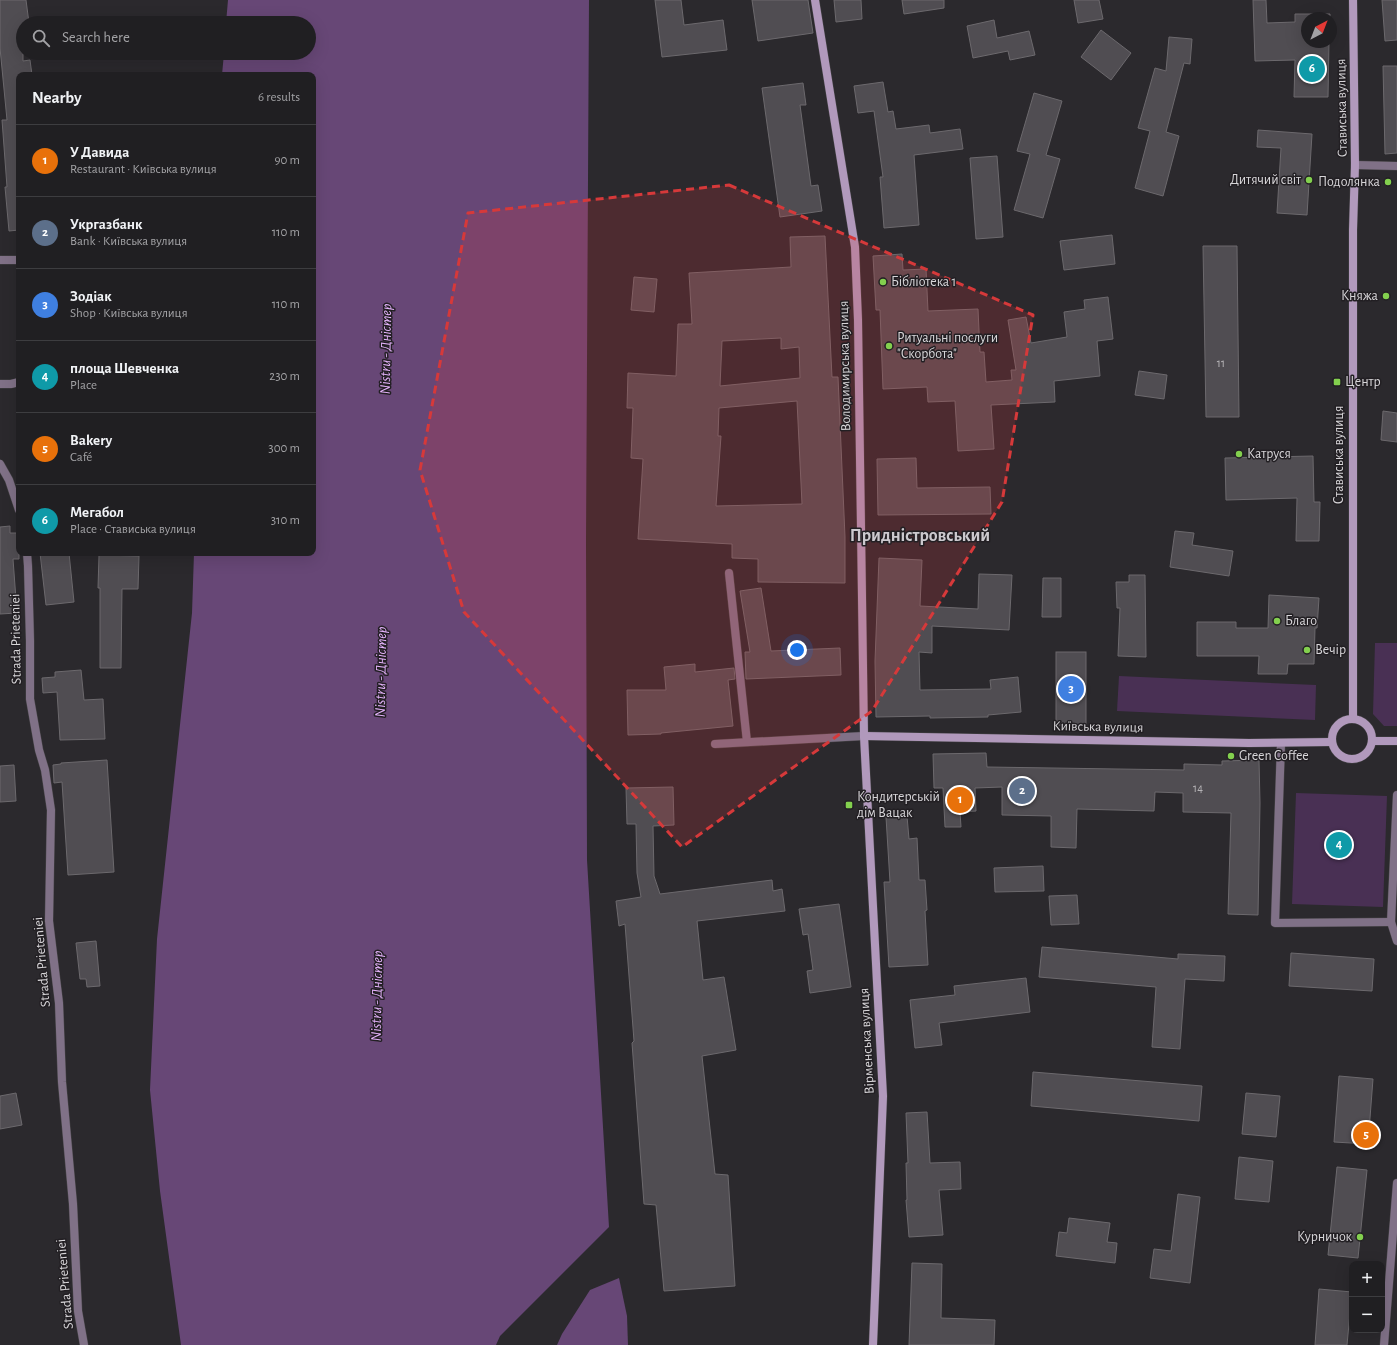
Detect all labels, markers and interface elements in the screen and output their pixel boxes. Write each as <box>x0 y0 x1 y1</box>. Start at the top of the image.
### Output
north arrow <box>1301 12 1337 48</box>
search box <box>16 16 316 60</box>
icon: search <box>30 27 52 49</box>
text: Search here <box>62 30 130 45</box>
pin: 6 <box>1299 54 1325 84</box>
street label: Стависька вулиця <box>1334 59 1350 157</box>
text: Nearby <box>32 89 82 106</box>
text: 6 results <box>258 91 300 104</box>
text: У Давида <box>70 145 129 160</box>
text: 1 <box>43 154 47 167</box>
text: 90 m <box>274 154 300 167</box>
text: Restaurant · Київська вулиця <box>70 163 217 176</box>
place label: Дитячий світ <box>1230 173 1302 187</box>
marker: Дитячий світ <box>1304 175 1314 185</box>
place label: Подолянка <box>1318 175 1381 189</box>
marker: Подолянка <box>1383 177 1393 187</box>
text: Укргазбанк <box>70 217 142 232</box>
text: 2 <box>42 226 48 239</box>
text: 110 m <box>272 226 300 239</box>
text: Bank · Київська вулиця <box>70 235 187 248</box>
place label: Бібліотека 1 <box>891 275 956 289</box>
marker: Бібліотека 1 <box>878 277 888 287</box>
text: Зодіак <box>70 289 112 304</box>
place label: Княжа <box>1341 289 1379 303</box>
marker: Княжа <box>1381 291 1391 301</box>
text: 3 <box>42 298 48 311</box>
text: 110 m <box>272 298 300 311</box>
street label: Володимирська вулиця <box>837 300 853 432</box>
water label: Nistru - Дністер <box>378 303 394 395</box>
text: Shop · Київська вулиця <box>70 307 188 320</box>
place label: Ритуальні послуги "Скорбота" <box>897 331 998 361</box>
marker: Ритуальні послуги "Скорбота" <box>884 341 894 351</box>
house number: 11 <box>1217 357 1225 369</box>
text: площа Шевченка <box>70 361 179 376</box>
text: 4 <box>42 370 48 383</box>
text: 230 m <box>269 370 300 383</box>
place label: Центр <box>1345 375 1381 389</box>
marker: Центр <box>1332 377 1342 387</box>
text: Place <box>70 379 97 392</box>
street label: Стависька вулиця <box>1332 406 1346 504</box>
text: Bakery <box>70 433 112 448</box>
text: 5 <box>42 442 48 455</box>
text: 300 m <box>268 442 300 455</box>
place label: Катруся <box>1247 447 1291 461</box>
marker: Катруся <box>1234 449 1244 459</box>
text: Café <box>70 451 92 464</box>
text: Мегабол <box>70 505 124 520</box>
text: 6 <box>42 514 48 527</box>
text: 310 m <box>271 514 300 527</box>
text: Place · Стависька вулиця <box>70 523 196 536</box>
district label: Придністровський <box>850 527 990 545</box>
street label: Strada Prieteniei <box>8 594 24 684</box>
place label: Благо <box>1285 614 1317 628</box>
marker: Благо <box>1272 616 1282 626</box>
water label: Nistru - Дністер <box>373 626 389 718</box>
your location <box>787 640 807 660</box>
place label: Вечір <box>1315 643 1346 657</box>
marker: Вечір <box>1302 645 1312 655</box>
pin: 3 <box>1058 674 1084 704</box>
street label: Київська вулиця <box>1052 719 1144 735</box>
place label: Green Coffee <box>1239 749 1309 763</box>
marker: Green Coffee <box>1226 751 1236 761</box>
pin: 2 <box>1009 776 1035 806</box>
house number: 14 <box>1193 782 1203 794</box>
pin: 1 <box>947 785 973 815</box>
place label: Кондитерській дім Вацак <box>857 790 940 820</box>
marker: Кондитерській дім Вацак <box>844 800 854 810</box>
pin: 4 <box>1326 830 1352 860</box>
street label: Strada Prieteniei <box>31 916 53 1008</box>
water label: Nistru - Дністер <box>369 950 385 1042</box>
street label: Вірменська вулиця <box>857 987 877 1095</box>
pin: 5 <box>1353 1120 1379 1150</box>
place label: Курничок <box>1297 1230 1353 1244</box>
marker: Курничок <box>1355 1232 1365 1242</box>
street label: Strada Prieteniei <box>54 1238 76 1330</box>
map controls <box>1349 1261 1385 1333</box>
button: + <box>1349 1261 1385 1297</box>
button: − <box>1349 1297 1385 1333</box>

